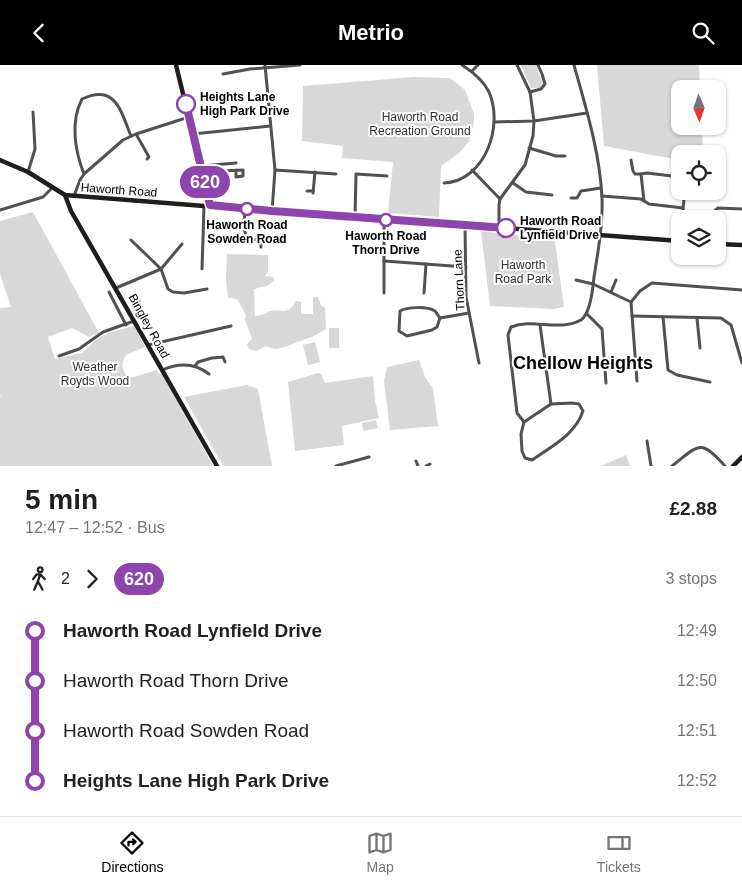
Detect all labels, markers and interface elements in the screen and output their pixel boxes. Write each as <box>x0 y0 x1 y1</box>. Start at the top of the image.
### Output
icon: back <box>25 19 53 47</box>
icon: search <box>689 19 717 47</box>
text: Metrio <box>338 20 404 45</box>
north arrow <box>671 80 726 135</box>
map controls <box>671 80 726 265</box>
place label: Heights Lane High Park Drive <box>200 90 290 118</box>
marker: Heights Lane High Park Drive <box>176 94 196 114</box>
park label: Haworth Road Recreation Ground <box>369 110 471 138</box>
button: locate <box>671 145 726 200</box>
line badge: 620 <box>176 166 234 198</box>
text: 620 <box>190 172 220 192</box>
street label: Haworth Road <box>80 180 158 200</box>
marker: Haworth Road Sowden Road <box>240 202 254 216</box>
button: layers <box>671 210 726 265</box>
marker: Haworth Road Thorn Drive <box>379 213 393 227</box>
place label: Haworth Road Lynfield Drive <box>520 214 601 242</box>
place label: Haworth Road Sowden Road <box>206 218 288 246</box>
marker: Haworth Road Lynfield Drive <box>496 218 516 238</box>
place label: Haworth Road Thorn Drive <box>345 229 427 257</box>
street label: Thorn Lane <box>450 249 468 311</box>
park label: Haworth Road Park <box>495 258 552 286</box>
street label: Bingley Road <box>126 291 172 361</box>
district label: Chellow Heights <box>513 353 653 373</box>
park label: Weather Royds Wood <box>61 360 129 388</box>
text: 5 min <box>25 484 98 515</box>
text: £2.88 <box>669 498 717 519</box>
text: 12:47 – 12:52 · Bus <box>25 519 165 536</box>
icon: walk <box>25 565 53 593</box>
icon: forward <box>78 565 106 593</box>
text: 620 <box>124 569 154 589</box>
text: 2 <box>61 570 70 587</box>
text: 3 stops <box>665 570 717 587</box>
text: Haworth Road Lynfield Drive <box>63 620 322 641</box>
text: 12:49 <box>677 622 717 639</box>
text: Haworth Road Thorn Drive <box>63 670 289 691</box>
text: 12:50 <box>677 672 717 689</box>
text: Haworth Road Sowden Road <box>63 720 309 741</box>
text: 12:51 <box>677 722 717 739</box>
text: Heights Lane High Park Drive <box>63 770 329 791</box>
text: 12:52 <box>677 772 717 789</box>
tab: Directions <box>101 829 164 875</box>
tab: Map <box>366 829 394 875</box>
tab: Tickets <box>597 829 641 875</box>

